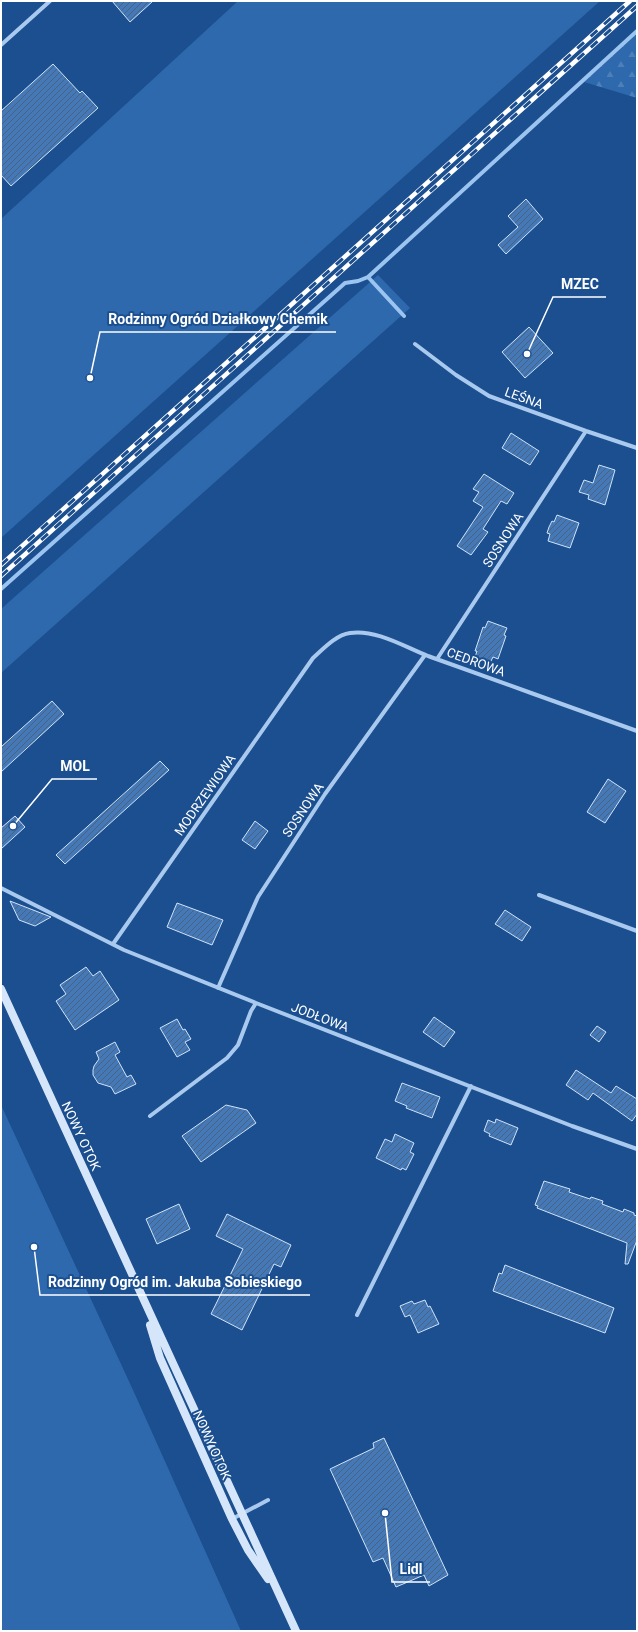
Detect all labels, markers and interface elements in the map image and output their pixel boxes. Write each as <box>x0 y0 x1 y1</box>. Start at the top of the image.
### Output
callout: MZEC <box>553 271 606 297</box>
text: MZEC <box>561 276 599 292</box>
callout: Rodzinny Ogród Działkowy Chemik <box>100 306 336 332</box>
text: Rodzinny Ogród Działkowy Chemik <box>108 311 328 327</box>
street label: LEŚNA <box>503 384 546 412</box>
street label: SOSNOWA <box>480 509 527 570</box>
street label: CEDROWA <box>445 645 508 680</box>
street label: MODRZEWIOWA <box>171 751 239 839</box>
callout: MOL <box>52 753 97 779</box>
text: MOL <box>60 758 90 774</box>
street label: SOSNOWA <box>279 780 327 840</box>
street label: JODŁOWA <box>289 999 351 1035</box>
street label: NOWY OTOK <box>59 1099 104 1174</box>
callout: Rodzinny Ogród im. Jakuba Sobieskiego <box>40 1269 310 1295</box>
text: Rodzinny Ogród im. Jakuba Sobieskiego <box>48 1274 302 1290</box>
street label: NOWY OTOK <box>190 1408 234 1483</box>
callout: Lidl <box>392 1556 430 1582</box>
text: Lidl <box>400 1561 422 1577</box>

